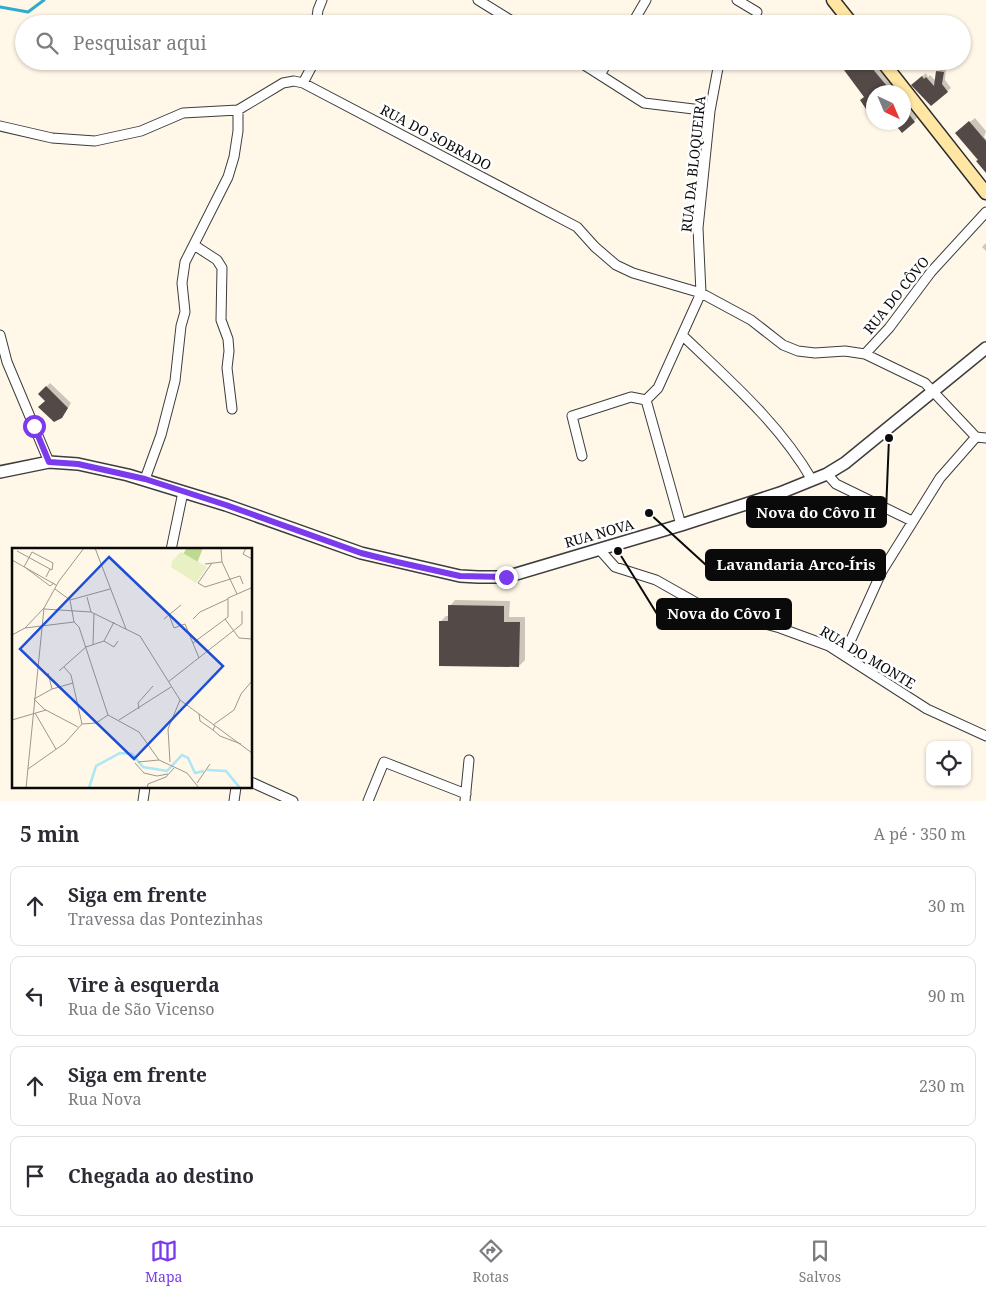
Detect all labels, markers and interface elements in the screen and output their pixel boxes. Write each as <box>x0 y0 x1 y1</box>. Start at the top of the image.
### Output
search box <box>15 15 971 70</box>
icon: search <box>33 29 61 57</box>
text: Pesquisar aqui <box>73 30 207 56</box>
north arrow <box>866 85 911 130</box>
street label: RUA DA BLOQUEIRA <box>676 95 710 233</box>
street label: RUA DO SOBRADO <box>377 100 495 174</box>
street label: RUA DO CÔVO <box>859 252 933 338</box>
route start <box>23 415 46 438</box>
callout: Nova do Côvo II <box>747 497 886 527</box>
text: Nova do Côvo II <box>756 502 876 522</box>
street label: RUA NOVA <box>562 514 636 552</box>
inset map <box>12 548 252 788</box>
callout: Lavandaria Arco-Íris <box>706 550 885 580</box>
text: Lavandaria Arco-Íris <box>717 554 875 574</box>
route end <box>495 566 518 589</box>
callout: Nova do Côvo I <box>657 599 791 629</box>
text: Nova do Côvo I <box>667 603 781 623</box>
street label: RUA DO MONTE <box>817 621 919 693</box>
map controls <box>926 741 971 786</box>
button: locate <box>926 741 971 786</box>
text: 5 min <box>20 820 79 848</box>
text: A pé · 350 m <box>874 823 966 845</box>
text: Siga em frente <box>68 882 207 908</box>
icon: ahead <box>21 892 49 920</box>
text: 30 m <box>928 895 965 917</box>
text: Travessa das Pontezinhas <box>68 908 263 930</box>
text: Vire à esquerda <box>68 972 220 998</box>
icon: left <box>21 982 49 1010</box>
text: 90 m <box>928 985 965 1007</box>
text: Rua de São Vicenso <box>68 998 215 1020</box>
text: Siga em frente <box>68 1062 207 1088</box>
icon: ahead <box>21 1072 49 1100</box>
text: 230 m <box>919 1075 965 1097</box>
text: Rua Nova <box>68 1088 142 1110</box>
icon: arrive <box>21 1162 49 1190</box>
text: Chegada ao destino <box>68 1163 254 1189</box>
tab: Mapa <box>145 1237 182 1286</box>
tab: Rotas <box>472 1237 509 1286</box>
tab: Salvos <box>799 1237 841 1286</box>

